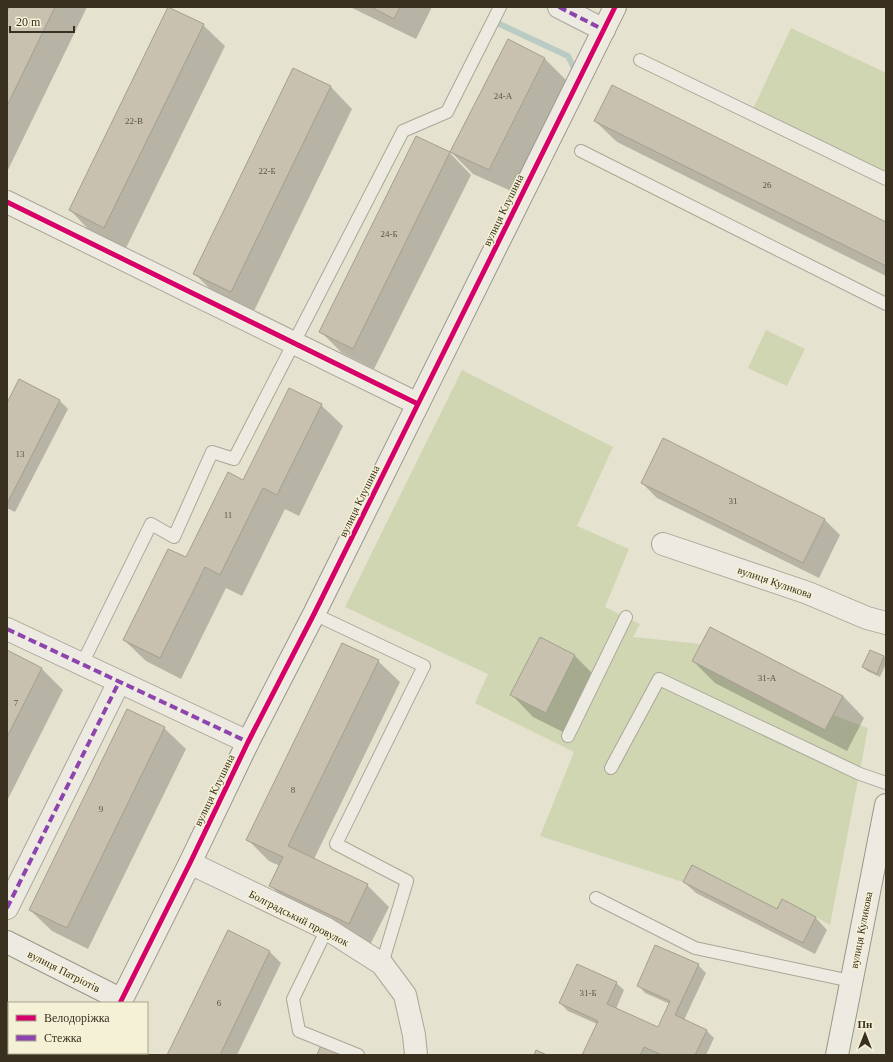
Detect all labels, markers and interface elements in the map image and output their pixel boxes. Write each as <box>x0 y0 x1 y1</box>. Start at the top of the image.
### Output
scale bar <box>10 8 74 34</box>
text: 20 m <box>16 15 41 29</box>
house number: 24-А <box>494 91 513 101</box>
house number: 22-В <box>125 116 143 126</box>
house number: 22-Б <box>258 166 276 176</box>
street label: вулиця Клушина <box>480 172 526 248</box>
house number: 26 <box>763 180 772 190</box>
house number: 24-Б <box>380 229 398 239</box>
house number: 13 <box>16 449 25 459</box>
street label: вулиця Клушина <box>336 463 382 539</box>
house number: 31 <box>729 496 738 506</box>
house number: 11 <box>224 510 232 520</box>
street label: вулиця Куликова <box>736 564 814 600</box>
house number: 31-А <box>758 673 777 683</box>
house number: 7 <box>14 698 19 708</box>
street label: вулиця Клушина <box>191 752 237 828</box>
house number: 8 <box>291 785 296 795</box>
house number: 9 <box>99 804 104 814</box>
street label: Болградський провулок <box>247 888 352 949</box>
street label: вулиця Куликова <box>848 890 874 969</box>
street label: вулиця Патріотів <box>26 948 102 994</box>
house number: 31-Б <box>579 988 597 998</box>
house number: 6 <box>217 998 222 1008</box>
legend <box>8 1002 148 1054</box>
text: Велодоріжка <box>44 1011 110 1025</box>
north arrow <box>845 1014 885 1054</box>
text: Пн <box>858 1018 873 1030</box>
text: Стежка <box>44 1031 82 1045</box>

